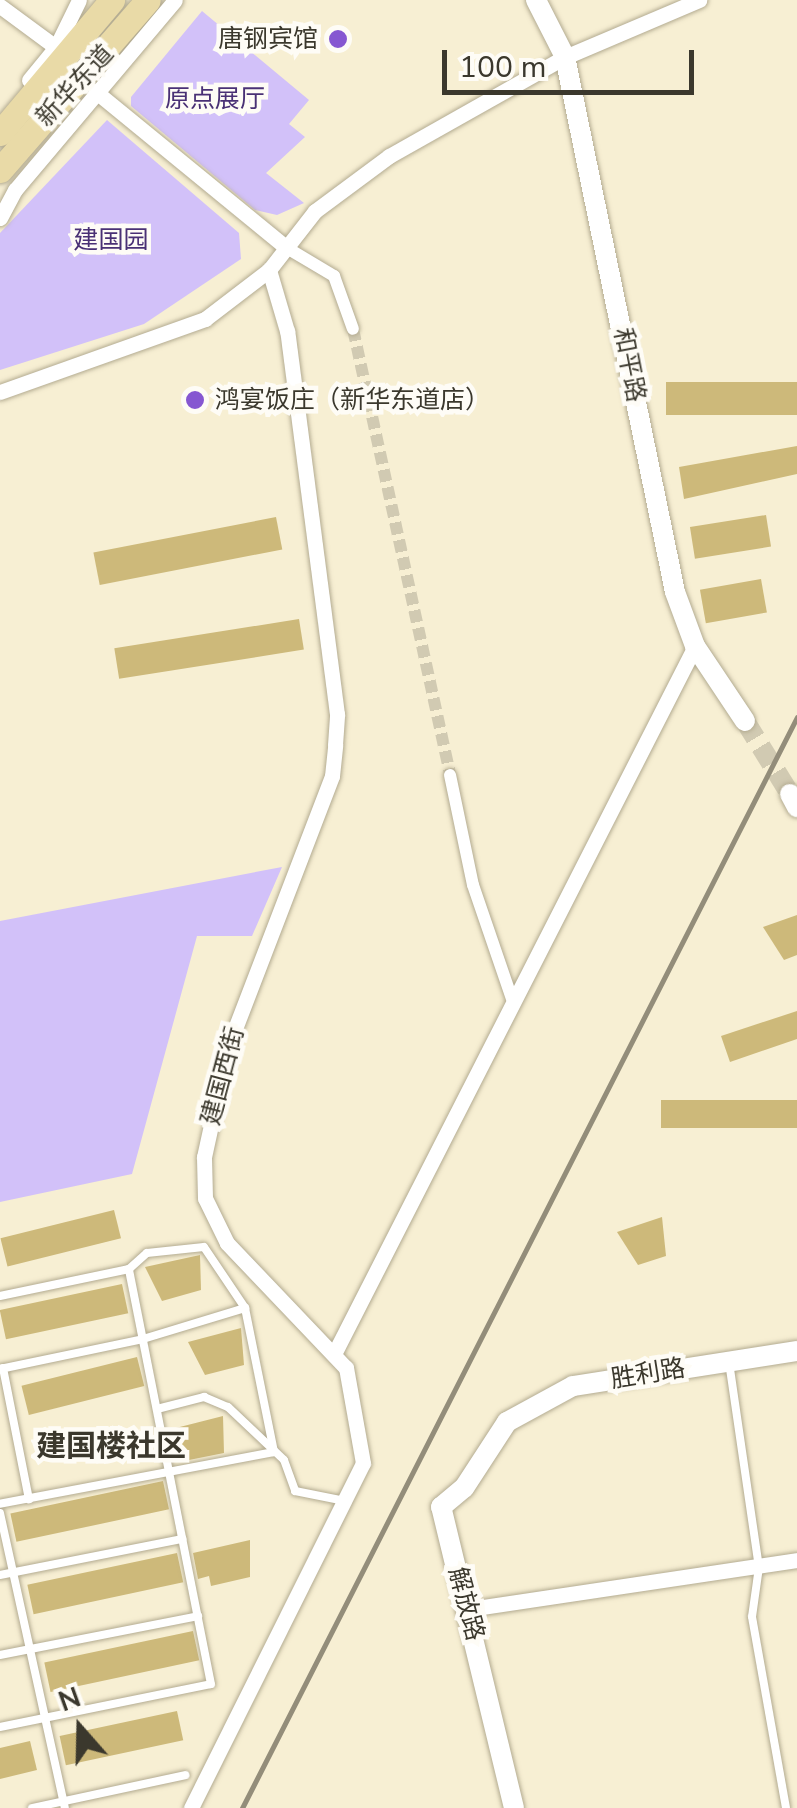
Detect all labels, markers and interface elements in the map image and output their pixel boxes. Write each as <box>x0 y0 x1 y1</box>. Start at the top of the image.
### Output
place label: 唐钢宾馆 <box>218 24 318 54</box>
marker: 唐钢宾馆 <box>327 28 349 50</box>
scale bar <box>447 30 700 92</box>
street label: 新华东道 <box>30 39 120 133</box>
text: 100 m <box>459 47 546 88</box>
park label: 原点展厅 <box>165 84 265 114</box>
park label: 建国园 <box>74 225 148 255</box>
street label: 和平路 <box>607 325 651 405</box>
place label: 鸿宴饭庄（新华东道店） <box>215 385 490 415</box>
marker: 鸿宴饭庄（新华东道店） <box>184 389 206 411</box>
street label: 建国西街 <box>196 1024 250 1128</box>
street label: 胜利路 <box>609 1353 687 1395</box>
district label: 建国楼社区 <box>36 1429 186 1465</box>
street label: 解放路 <box>442 1564 490 1644</box>
north arrow <box>30 1678 130 1778</box>
text: N <box>53 1678 86 1721</box>

